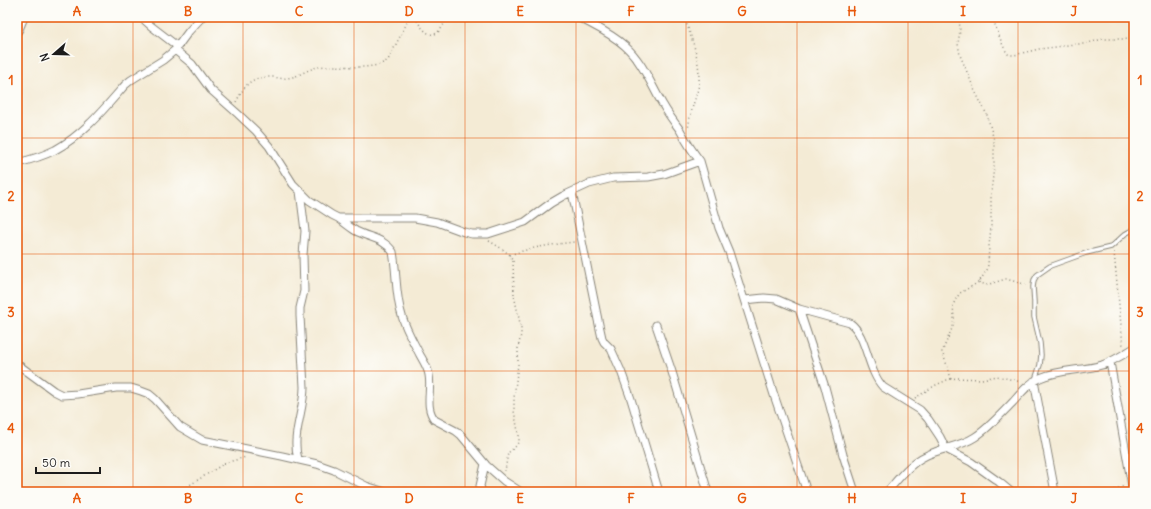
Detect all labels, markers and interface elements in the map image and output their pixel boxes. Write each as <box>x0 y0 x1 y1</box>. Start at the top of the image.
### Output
text: A <box>73 3 82 20</box>
text: B <box>184 3 193 20</box>
text: C <box>295 3 304 20</box>
text: D <box>404 3 414 20</box>
text: E <box>516 3 524 20</box>
text: F <box>627 3 635 20</box>
text: G <box>737 3 747 20</box>
text: H <box>847 3 857 20</box>
text: I <box>960 3 966 20</box>
text: J <box>1071 3 1078 20</box>
north arrow <box>34 34 74 74</box>
text: N <box>37 51 52 63</box>
text: 1 <box>8 72 14 89</box>
text: 1 <box>1137 72 1143 89</box>
text: 2 <box>7 188 15 205</box>
text: 2 <box>1136 188 1144 205</box>
text: 3 <box>7 304 15 321</box>
text: 3 <box>1136 304 1144 321</box>
text: 4 <box>7 420 15 437</box>
text: 4 <box>1136 420 1144 437</box>
scale bar <box>36 449 100 475</box>
text: 50 m <box>42 455 71 470</box>
text: A <box>73 490 82 507</box>
text: B <box>184 490 193 507</box>
text: C <box>295 490 304 507</box>
text: D <box>404 490 414 507</box>
text: E <box>516 490 524 507</box>
text: F <box>627 490 635 507</box>
text: G <box>737 490 747 507</box>
text: H <box>847 490 857 507</box>
text: I <box>960 490 966 507</box>
text: J <box>1071 490 1078 507</box>

